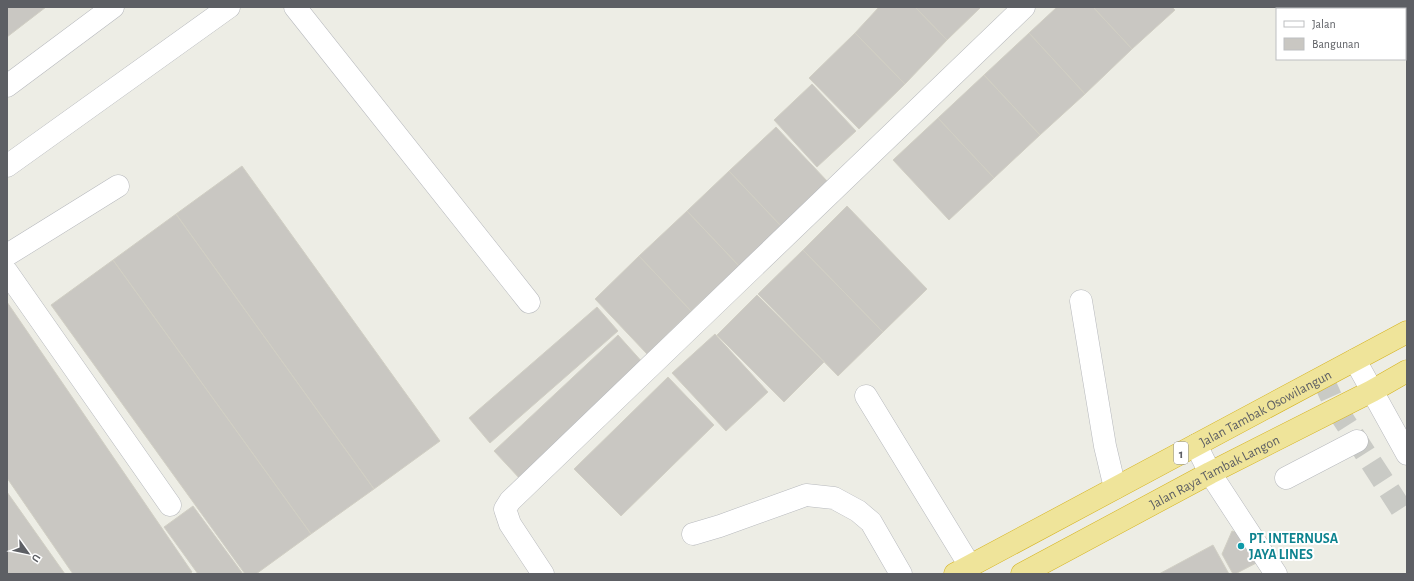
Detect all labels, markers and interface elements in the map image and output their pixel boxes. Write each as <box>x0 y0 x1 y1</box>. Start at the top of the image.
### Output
legend <box>1276 8 1406 60</box>
text: Jalan <box>1312 18 1336 30</box>
text: Bangunan <box>1312 38 1360 50</box>
street label: Jalan Tambak Osowilangun <box>1198 368 1334 450</box>
street label: Jalan Raya Tambak Langon <box>1148 433 1282 512</box>
road number: 1 <box>1174 442 1188 464</box>
place label: PT. INTERNUSA JAYA LINES <box>1249 532 1339 562</box>
north arrow <box>8 533 48 573</box>
marker: PT. INTERNUSA JAYA LINES <box>1236 541 1246 551</box>
text: U <box>29 552 42 564</box>

